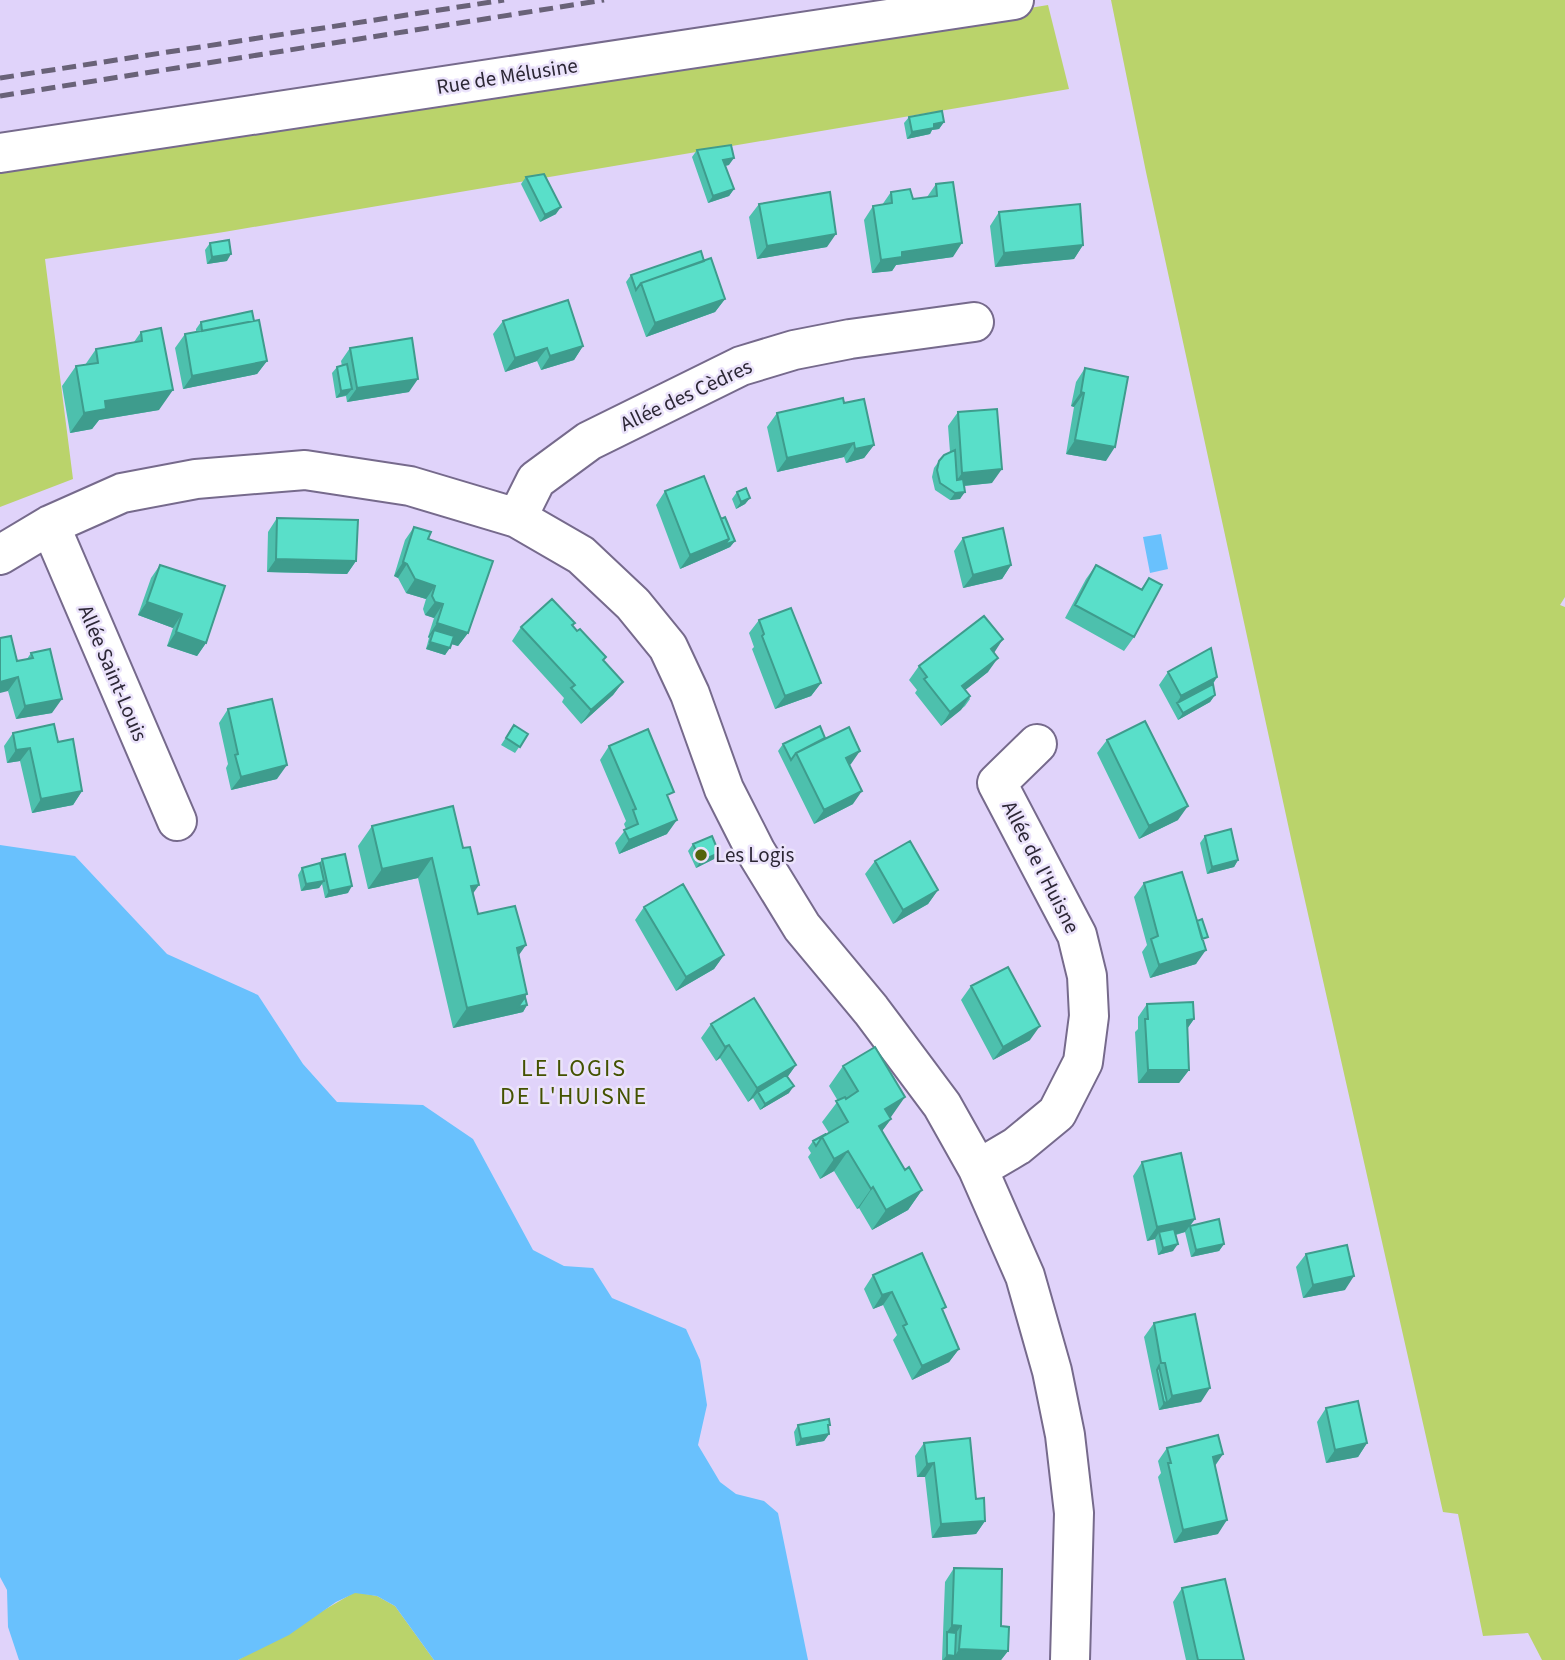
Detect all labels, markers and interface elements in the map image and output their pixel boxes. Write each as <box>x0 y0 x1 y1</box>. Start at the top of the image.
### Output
street label: Rue de Mélusine <box>434 50 580 102</box>
street label: Allée des Cèdres <box>615 351 757 439</box>
street label: Allée Saint-Louis <box>71 600 155 746</box>
street label: Allée de l'Huisne <box>995 796 1087 938</box>
place label: Les Logis <box>715 840 794 870</box>
marker: Les Logis <box>693 847 709 863</box>
district label: LE LOGIS DE L'HUISNE <box>500 1051 648 1114</box>

